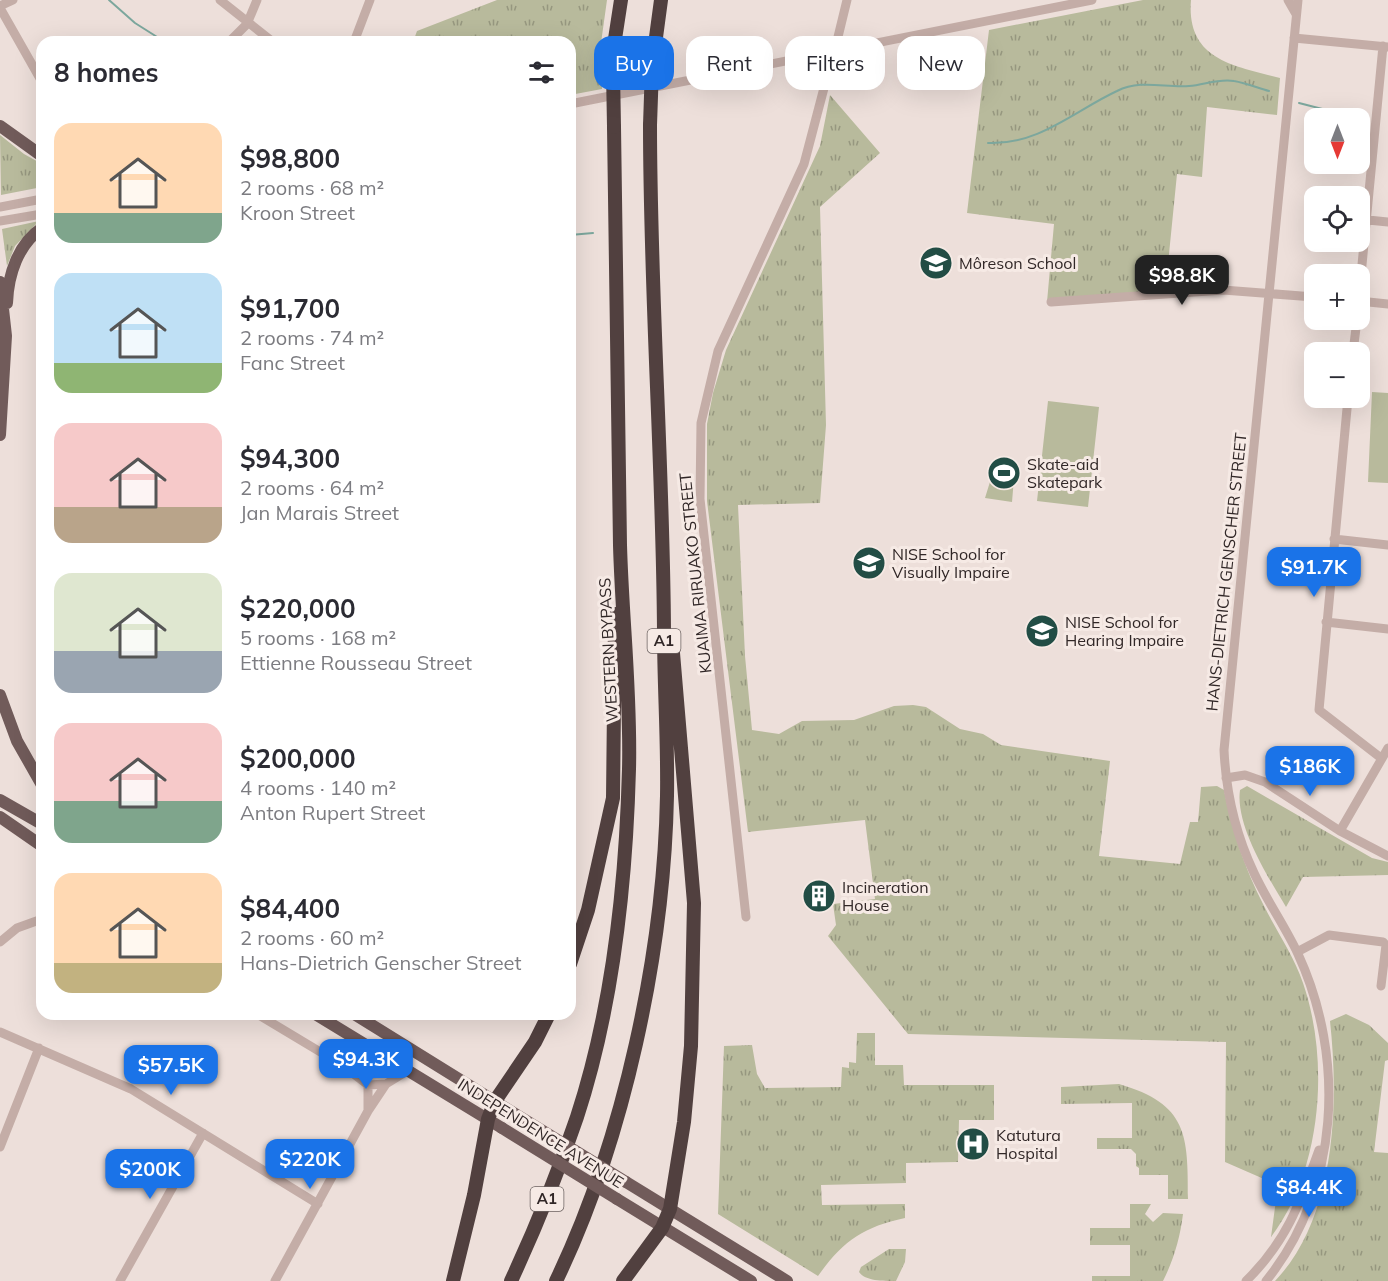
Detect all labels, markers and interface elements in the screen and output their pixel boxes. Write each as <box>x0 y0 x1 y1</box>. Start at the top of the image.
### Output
chip: Buy <box>594 36 674 90</box>
chip: Rent <box>686 36 773 90</box>
chip: Filters <box>785 36 885 90</box>
chip: New <box>897 36 985 90</box>
text: 8 homes <box>54 56 158 89</box>
icon: filters <box>525 56 558 89</box>
north arrow <box>1304 108 1370 174</box>
map controls <box>1304 108 1370 408</box>
text: $98,800 <box>240 142 340 175</box>
icon: home <box>102 147 174 219</box>
text: 2 rooms · 68 m² <box>240 175 384 200</box>
button: locate <box>1304 186 1370 252</box>
text: Kroon Street <box>240 200 355 225</box>
school or university icon: Môreson School <box>918 245 954 281</box>
place label: Môreson School <box>959 253 1076 273</box>
pin: $98.8K <box>1133 255 1231 306</box>
text: $98.8K <box>1149 262 1215 287</box>
button: + <box>1304 264 1370 330</box>
text: $91,700 <box>240 292 340 325</box>
icon: home <box>102 297 174 369</box>
text: 2 rooms · 74 m² <box>240 325 384 350</box>
button: − <box>1304 342 1370 408</box>
text: Fanc Street <box>240 350 345 375</box>
street label: HANS-DIETRICH GENSCHER STREET <box>1201 431 1251 712</box>
text: $94,300 <box>240 442 340 475</box>
icon: home <box>102 447 174 519</box>
place label: Skate-aid Skatepark <box>1027 454 1103 492</box>
sports icon: Skate-aid Skatepark <box>986 455 1022 491</box>
street label: KUAIMA RIRUAKO STREET <box>674 471 715 674</box>
text: 2 rooms · 64 m² <box>240 475 384 500</box>
text: Jan Marais Street <box>240 500 399 525</box>
place label: NISE School for Visually Impaire <box>892 544 1010 582</box>
school or university icon: NISE School for Visually Impaire <box>851 545 887 581</box>
pin: $91.7K <box>1265 547 1363 598</box>
text: $91.7K <box>1281 554 1347 579</box>
street label: WESTERN BYPASS <box>594 577 622 723</box>
text: $220,000 <box>240 592 356 625</box>
icon: home <box>102 597 174 669</box>
place label: NISE School for Hearing Impaire <box>1065 612 1184 650</box>
school or university icon: NISE School for Hearing Impaire <box>1024 613 1060 649</box>
text: 5 rooms · 168 m² <box>240 625 396 650</box>
road number: A1 <box>648 629 680 653</box>
text: Ettienne Rousseau Street <box>240 650 472 675</box>
text: $200,000 <box>240 742 356 775</box>
pin: $186K <box>1268 746 1352 797</box>
icon: home <box>102 747 174 819</box>
text: $186K <box>1279 753 1341 778</box>
text: 4 rooms · 140 m² <box>240 775 396 800</box>
text: Anton Rupert Street <box>240 800 425 825</box>
place label: Incineration House <box>842 877 929 915</box>
building icon: Incineration House <box>801 878 837 914</box>
text: $84,400 <box>240 892 340 925</box>
icon: home <box>102 897 174 969</box>
text: 2 rooms · 60 m² <box>240 925 384 950</box>
text: Hans-Dietrich Genscher Street <box>240 950 521 975</box>
pin: $94.3K <box>317 1039 415 1090</box>
pin: $57.5K <box>122 1045 220 1096</box>
text: $94.3K <box>333 1046 399 1071</box>
text: $57.5K <box>138 1052 204 1077</box>
street label: INDEPENDENCE AVENUE <box>454 1074 628 1192</box>
place label: Katutura Hospital <box>996 1125 1061 1163</box>
hospital icon: Katutura Hospital <box>955 1126 991 1162</box>
pin: $220K <box>268 1139 352 1190</box>
text: $220K <box>279 1146 341 1171</box>
pin: $200K <box>108 1149 192 1200</box>
text: $200K <box>119 1156 181 1181</box>
pin: $84.4K <box>1260 1167 1358 1218</box>
text: $84.4K <box>1276 1174 1342 1199</box>
road number: A1 <box>530 1187 564 1211</box>

